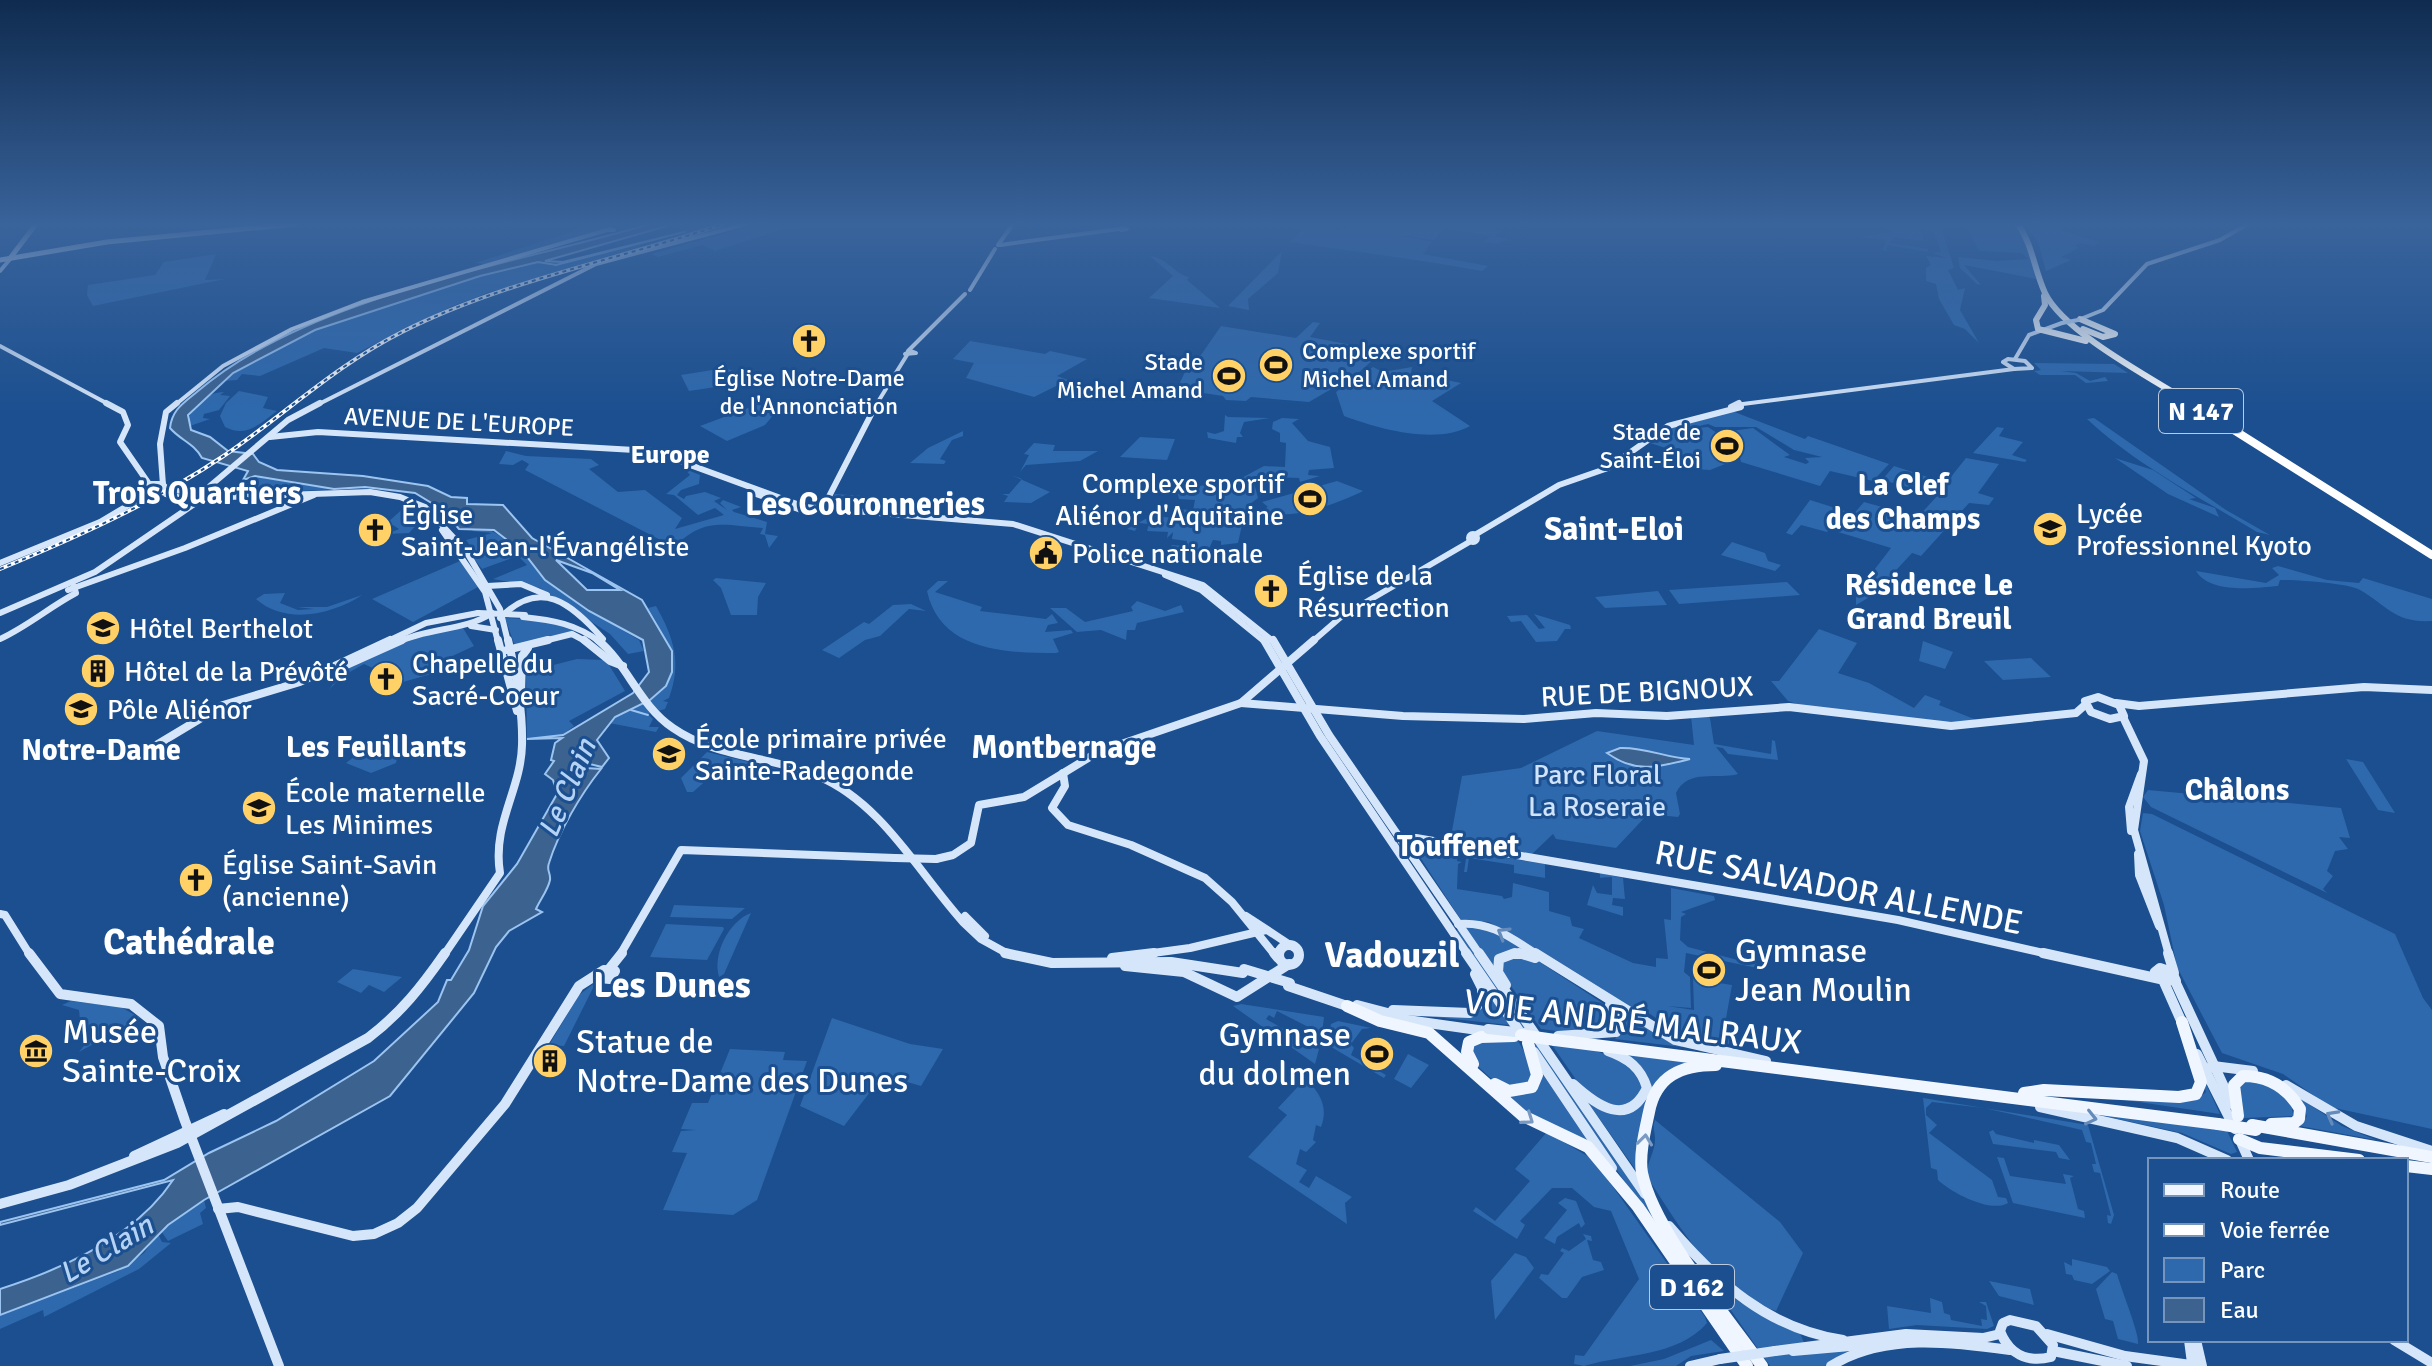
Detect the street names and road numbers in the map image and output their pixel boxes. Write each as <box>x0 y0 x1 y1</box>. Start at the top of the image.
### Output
road number: N 147 <box>2159 389 2243 433</box>
street label: AVENUE DE L'EUROPE <box>343 401 575 443</box>
street label: RUE DE BIGNOUX <box>1540 669 1754 715</box>
street label: RUE SALVADOR ALLENDE <box>1651 832 2026 944</box>
street label: VOIE ANDRÉ MALRAUX <box>1462 980 1804 1064</box>
road number: D 162 <box>1650 1265 1734 1309</box>

